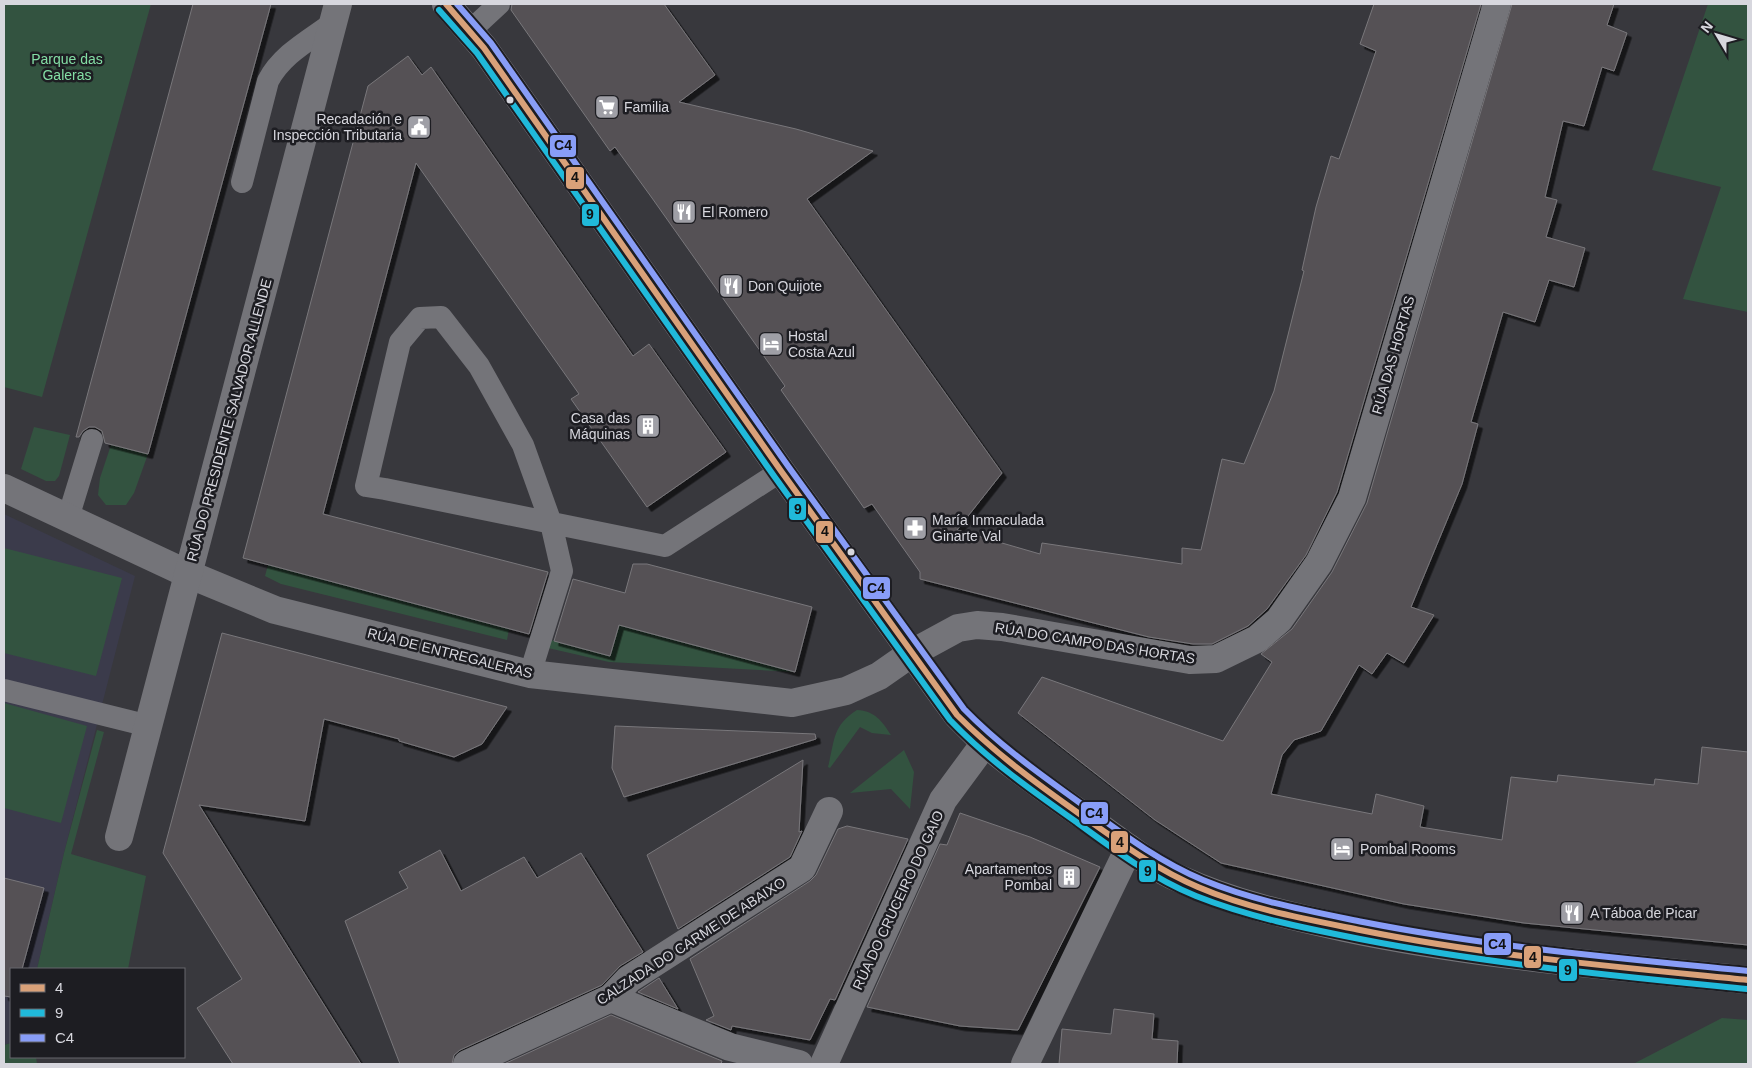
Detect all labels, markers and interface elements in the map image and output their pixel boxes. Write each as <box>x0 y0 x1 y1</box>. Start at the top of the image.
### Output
north arrow <box>1692 10 1742 60</box>
text: N <box>1697 18 1716 36</box>
park label: Parque das Galeras <box>31 51 103 83</box>
supermarket icon: Familia <box>594 94 620 120</box>
unlabelled marker <box>505 95 515 105</box>
place label: Familia <box>624 99 669 115</box>
place label: Recadación e Inspección Tributaria <box>273 111 402 143</box>
public building icon: Recadación e Inspección Tributaria <box>406 114 432 140</box>
line badge: C4 <box>549 134 577 158</box>
text: C4 <box>554 137 572 153</box>
line badge: 4 <box>565 166 585 190</box>
text: 4 <box>571 169 579 185</box>
restaurant icon: El Romero <box>671 199 697 225</box>
line badge: 9 <box>581 203 600 227</box>
place label: El Romero <box>702 204 768 220</box>
text: 9 <box>586 206 594 222</box>
restaurant icon: Don Quijote <box>718 273 744 299</box>
street label: RÚA DO PRESIDENTE SALVADOR ALLENDE <box>183 277 275 563</box>
place label: Don Quijote <box>748 278 822 294</box>
street label: RÚA DAS HORTAS <box>1368 294 1418 416</box>
place label: Hostal Costa Azul <box>788 328 855 360</box>
hotel icon: Hostal Costa Azul <box>758 331 784 357</box>
place label: Casa das Máquinas <box>569 410 630 442</box>
building icon: Casa das Máquinas <box>635 413 661 439</box>
line badge: 9 <box>788 497 807 521</box>
text: 9 <box>794 501 802 517</box>
place label: María Inmaculada Ginarte Val <box>932 512 1044 544</box>
pharmacy icon: María Inmaculada Ginarte Val <box>902 515 928 541</box>
line badge: 4 <box>815 520 834 544</box>
text: 4 <box>821 523 829 539</box>
unlabelled marker <box>846 547 856 557</box>
line badge: C4 <box>862 576 891 600</box>
text: C4 <box>867 580 885 596</box>
street label: RÚA DO CAMPO DAS HORTAS <box>994 619 1196 667</box>
street label: RÚA DE ENTREGALERAS <box>366 625 534 681</box>
line badge: C4 <box>1080 801 1109 825</box>
text: C4 <box>1085 805 1103 821</box>
street label: RÚA DO CRUCEIRO DO GAIO <box>849 808 947 992</box>
line badge: 4 <box>1110 830 1129 854</box>
text: 4 <box>1116 834 1124 850</box>
hotel icon: Pombal Rooms <box>1329 836 1355 862</box>
place label: Pombal Rooms <box>1360 841 1456 857</box>
line badge: 9 <box>1138 859 1157 883</box>
place label: Apartamentos Pombal <box>965 861 1052 893</box>
text: 9 <box>1144 863 1152 879</box>
building icon: Apartamentos Pombal <box>1056 864 1082 890</box>
street label: CALZADA DO CARME DE ABAIXO <box>594 874 788 1008</box>
restaurant icon: A Táboa de Picar <box>1559 900 1585 926</box>
place label: A Táboa de Picar <box>1590 905 1697 921</box>
line badge: C4 <box>1483 932 1512 956</box>
text: C4 <box>1488 936 1506 952</box>
line badge: 4 <box>1523 945 1542 969</box>
text: 4 <box>1529 949 1537 965</box>
line badge: 9 <box>1558 958 1578 982</box>
text: 9 <box>1564 962 1572 978</box>
legend <box>10 968 185 1058</box>
text: 4 <box>55 979 63 996</box>
text: 9 <box>55 1004 63 1021</box>
text: C4 <box>55 1029 74 1046</box>

